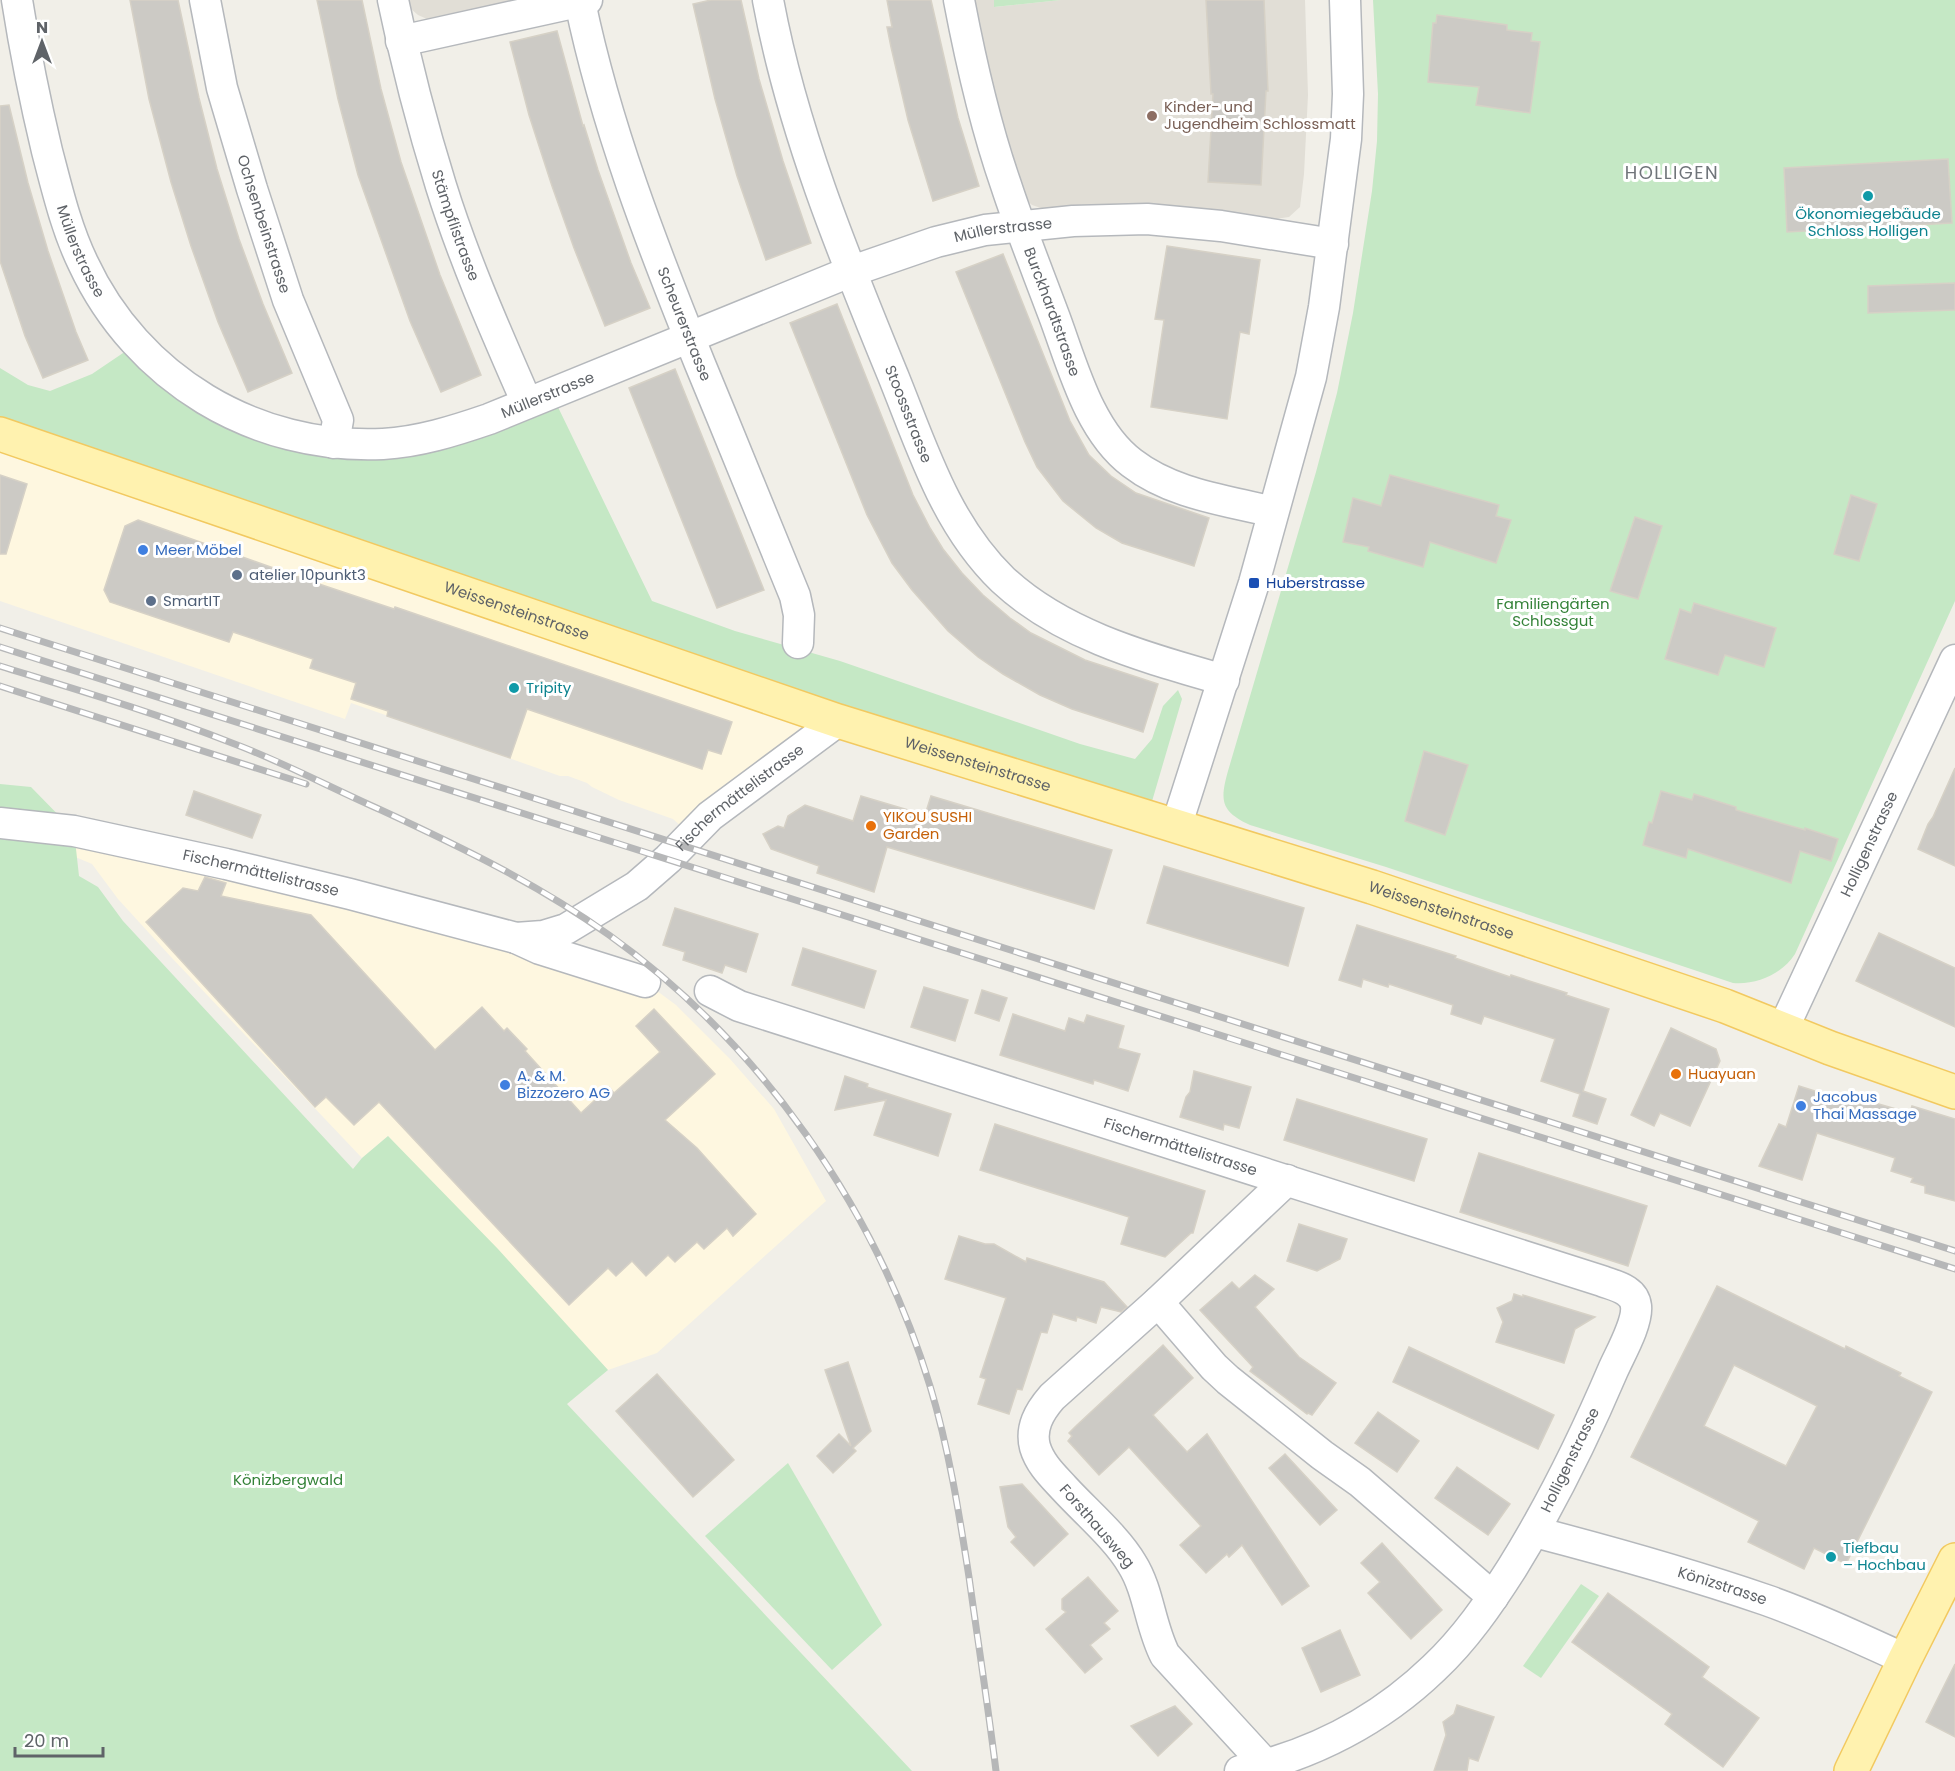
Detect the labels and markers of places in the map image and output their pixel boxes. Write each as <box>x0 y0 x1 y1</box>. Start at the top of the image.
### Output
place label: Kinder- und Jugendheim Schlossmatt <box>1164 96 1356 134</box>
marker: Kinder- und Jugendheim Schlossmatt <box>1145 109 1159 123</box>
marker: Ökonomiegebäude Schloss Holligen <box>1861 189 1875 203</box>
place label: Ökonomiegebäude Schloss Holligen <box>1795 203 1941 241</box>
place label: Meer Möbel <box>155 539 242 560</box>
marker: Meer Möbel <box>136 543 150 557</box>
place label: atelier 10punkt3 <box>249 564 366 585</box>
marker: atelier 10punkt3 <box>230 568 244 582</box>
place label: Huberstrasse <box>1266 572 1365 593</box>
marker: Huberstrasse <box>1247 576 1261 590</box>
place label: SmartIT <box>163 590 220 611</box>
marker: SmartIT <box>144 594 158 608</box>
place label: Tripity <box>526 677 572 698</box>
marker: Tripity <box>507 681 521 695</box>
place label: YIKOU SUSHI Garden <box>883 806 972 844</box>
marker: YIKOU SUSHI Garden <box>864 819 878 833</box>
place label: Huayuan <box>1688 1063 1756 1084</box>
place label: A. & M. Bizzozero AG <box>517 1065 611 1103</box>
marker: Huayuan <box>1669 1067 1683 1081</box>
marker: A. & M. Bizzozero AG <box>498 1078 512 1092</box>
place label: Jacobus Thai Massage <box>1813 1086 1917 1124</box>
marker: Jacobus Thai Massage <box>1794 1099 1808 1113</box>
place label: Tiefbau – Hochbau <box>1843 1537 1926 1575</box>
marker: Tiefbau – Hochbau <box>1824 1550 1838 1564</box>

